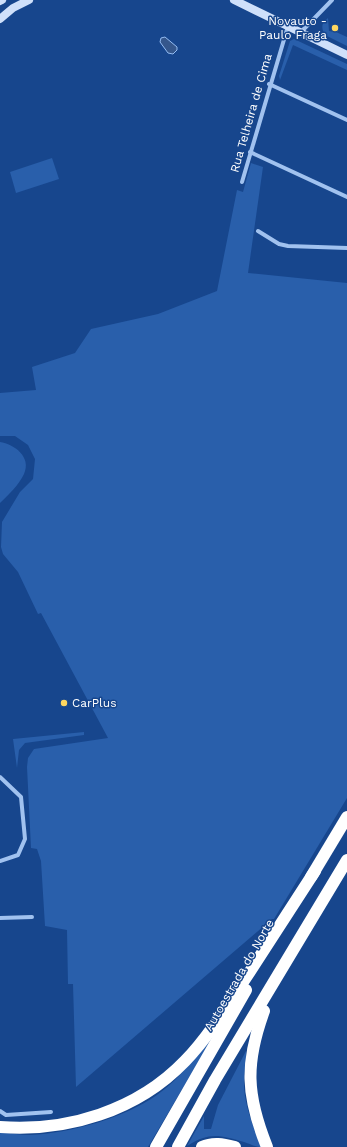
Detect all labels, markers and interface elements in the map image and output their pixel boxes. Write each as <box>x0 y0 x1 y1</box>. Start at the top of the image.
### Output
place label: Novauto - Paulo Fraga <box>259 14 327 42</box>
marker: Novauto - Paulo Fraga <box>330 23 340 33</box>
street label: Rua Telheira de Cima <box>227 52 275 174</box>
place label: CarPlus <box>72 696 117 710</box>
marker: CarPlus <box>59 698 69 708</box>
street label: Autoestrada do Norte <box>201 917 277 1033</box>

